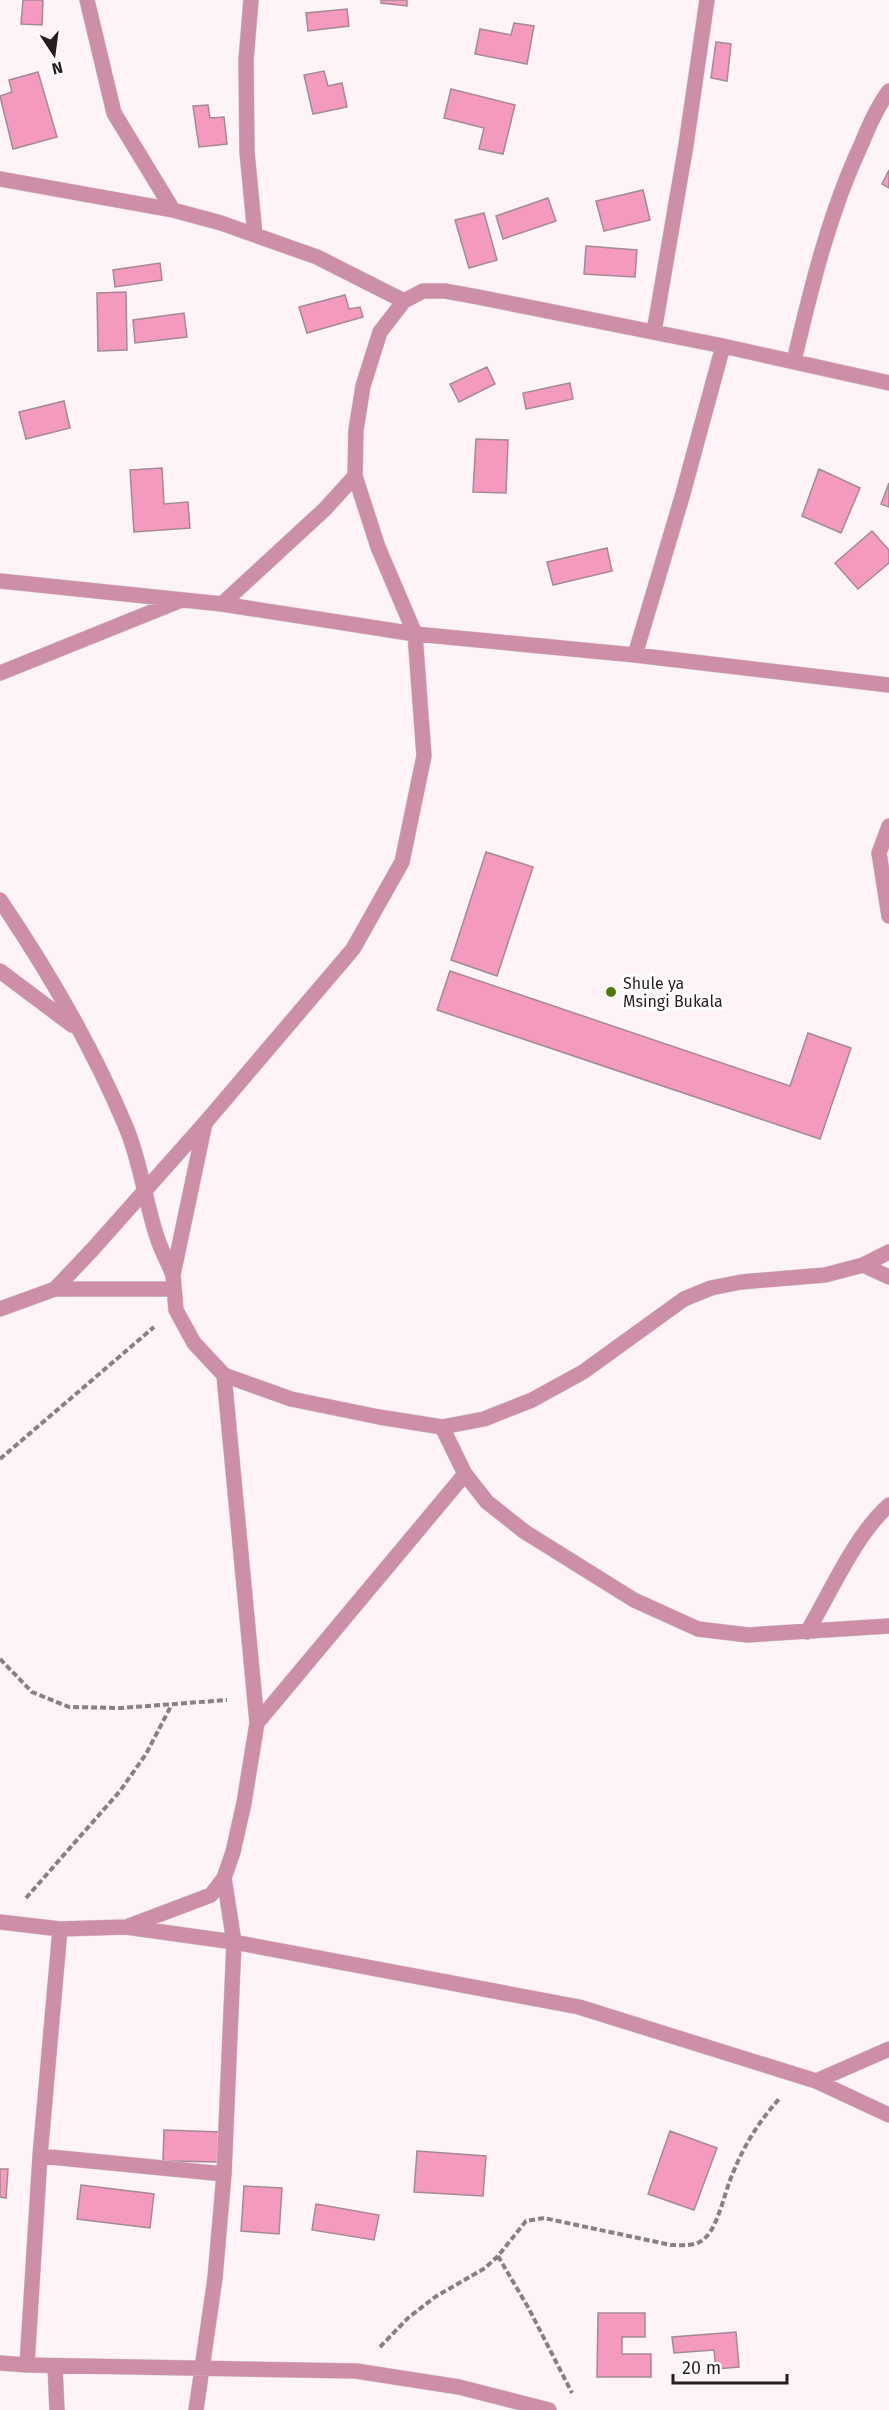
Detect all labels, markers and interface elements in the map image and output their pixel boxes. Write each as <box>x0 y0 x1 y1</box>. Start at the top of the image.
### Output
north arrow <box>24 24 84 84</box>
text: N <box>50 58 65 79</box>
place label: Shule ya Msingi Bukala <box>623 974 723 1011</box>
marker: Shule ya Msingi Bukala <box>604 985 618 999</box>
scale bar <box>673 2347 787 2385</box>
text: 20 m <box>682 2357 721 2379</box>

